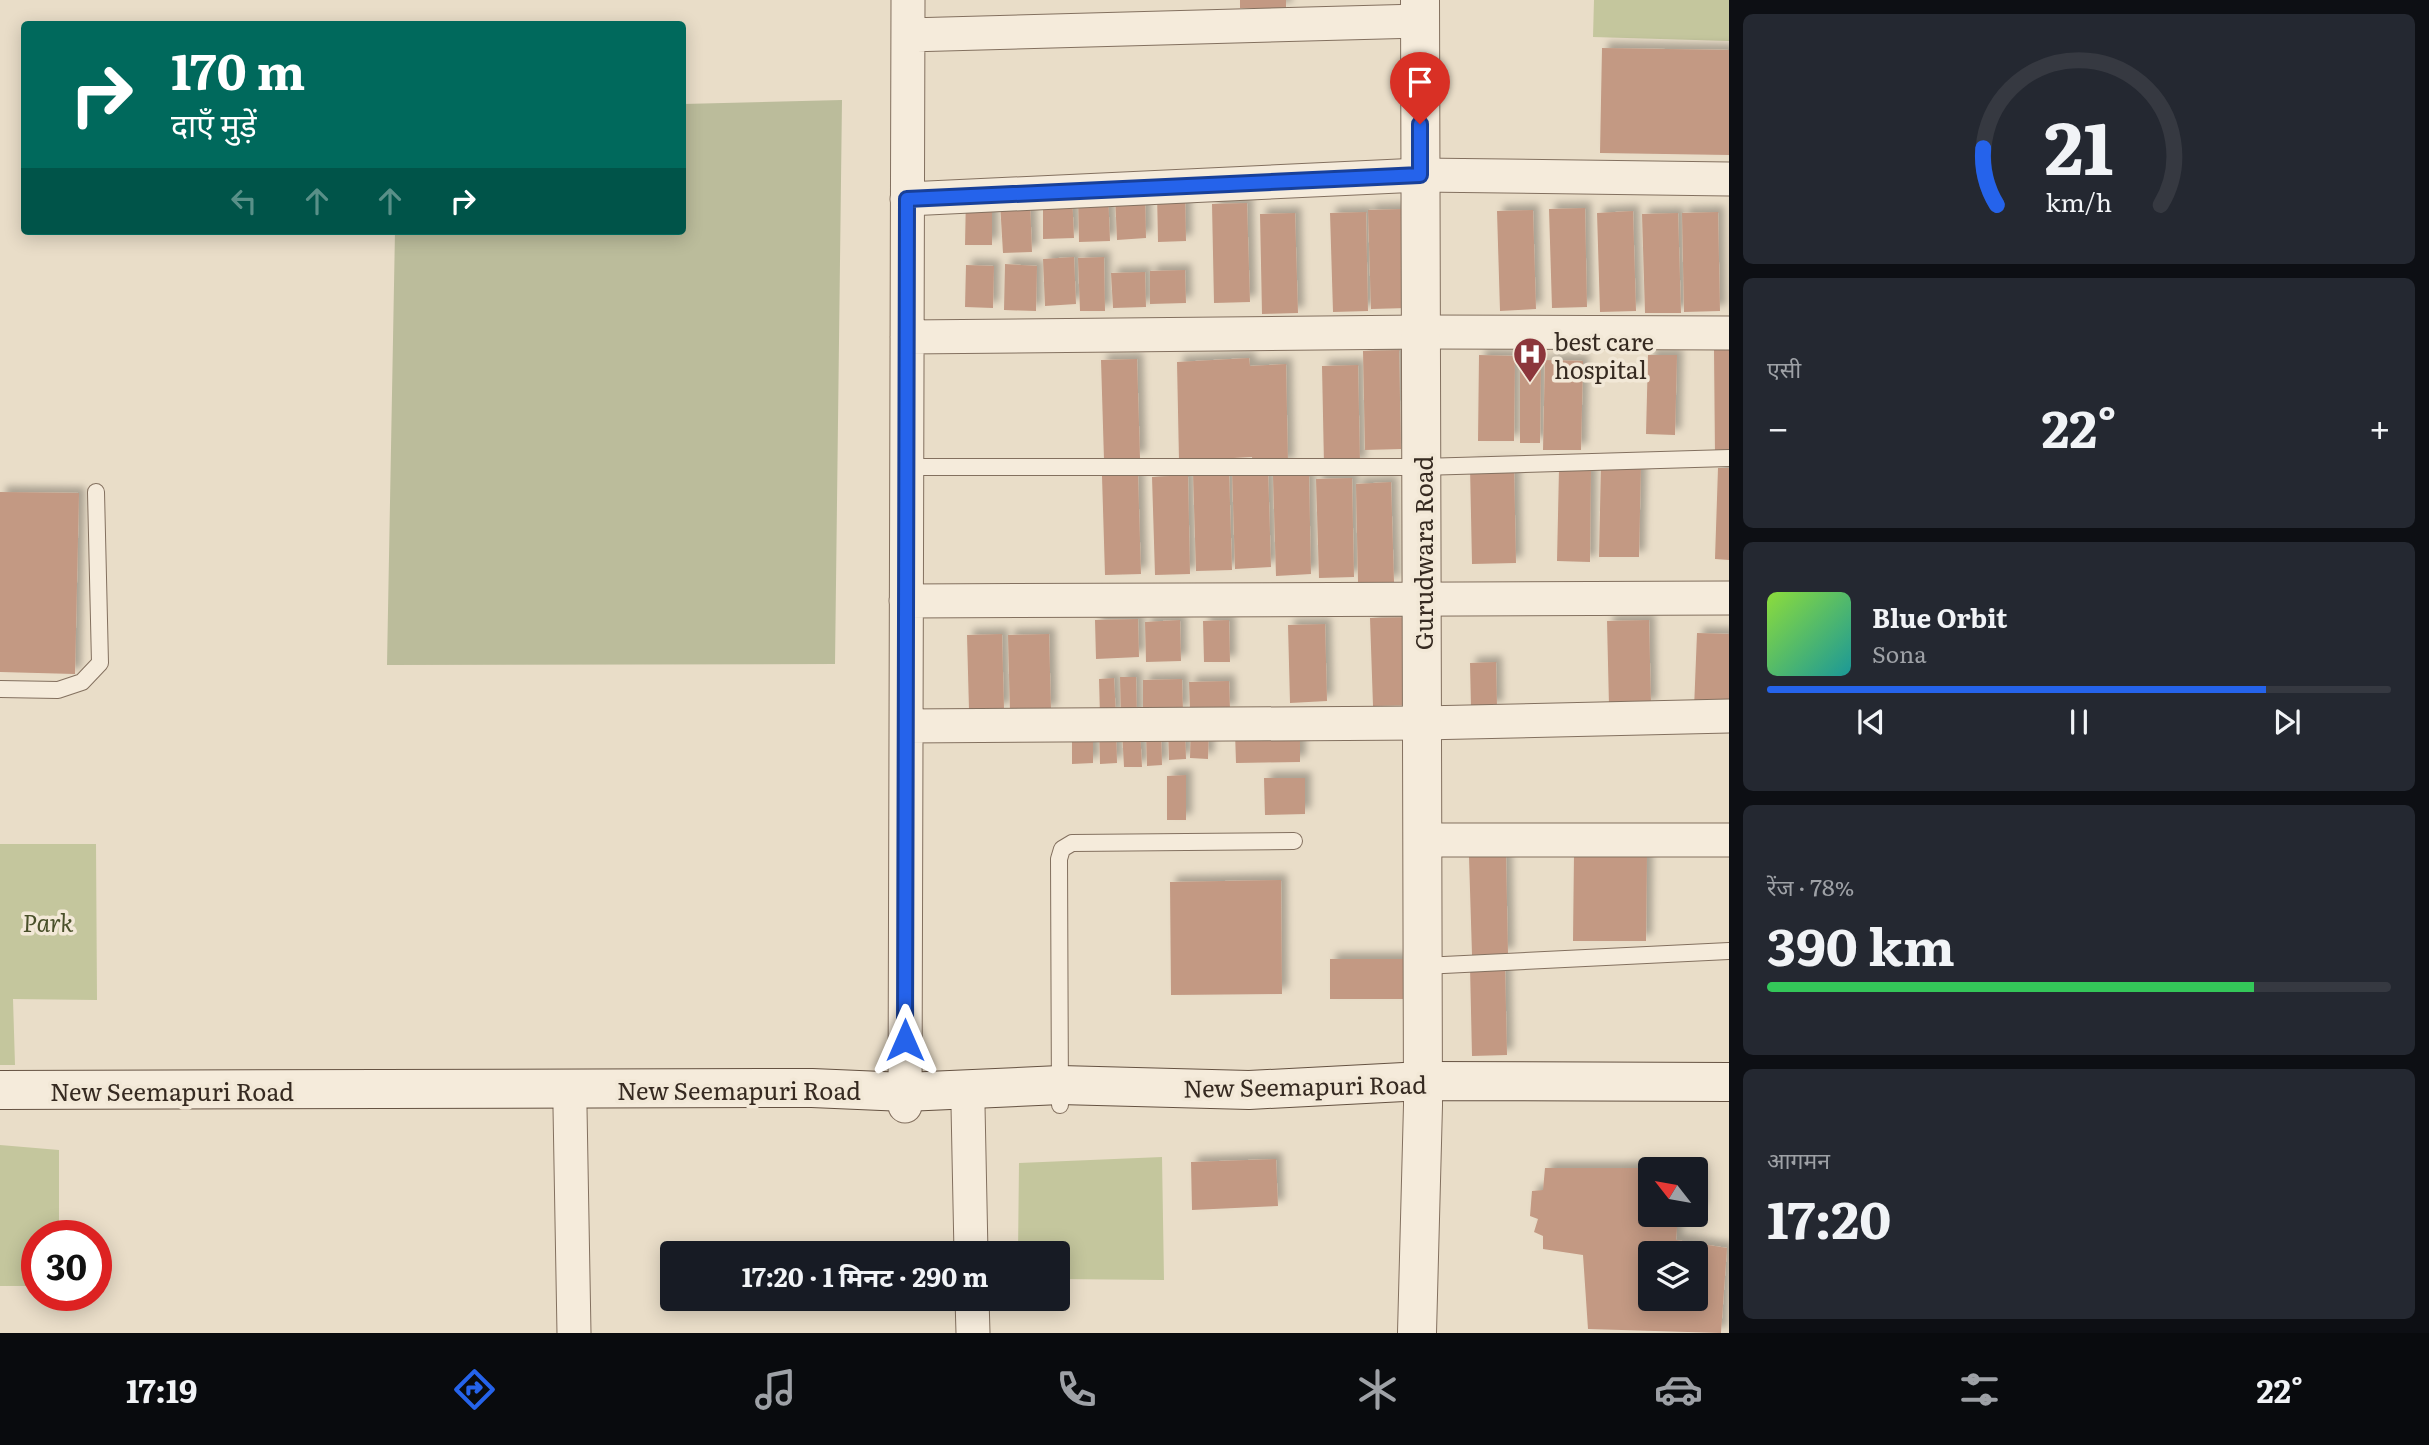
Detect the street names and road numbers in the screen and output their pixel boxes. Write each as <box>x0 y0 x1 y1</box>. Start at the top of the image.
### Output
street label: Gurudwara Road <box>1405 455 1440 650</box>
street label: New Seemapuri Road <box>1183 1065 1427 1105</box>
street label: New Seemapuri Road <box>617 1072 861 1107</box>
street label: New Seemapuri Road <box>50 1073 294 1108</box>

